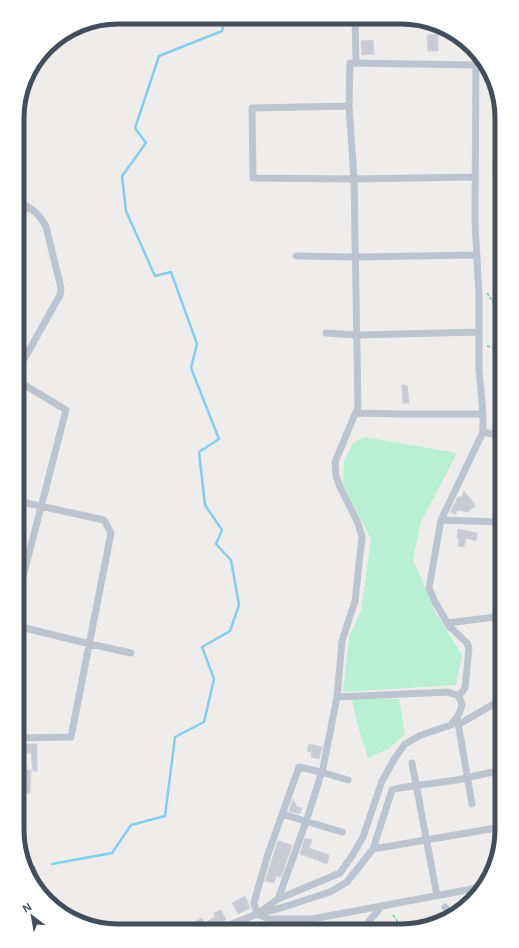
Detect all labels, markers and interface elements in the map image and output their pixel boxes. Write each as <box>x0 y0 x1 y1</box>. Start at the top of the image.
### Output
north arrow <box>12 896 52 936</box>
text: N <box>20 900 33 915</box>

